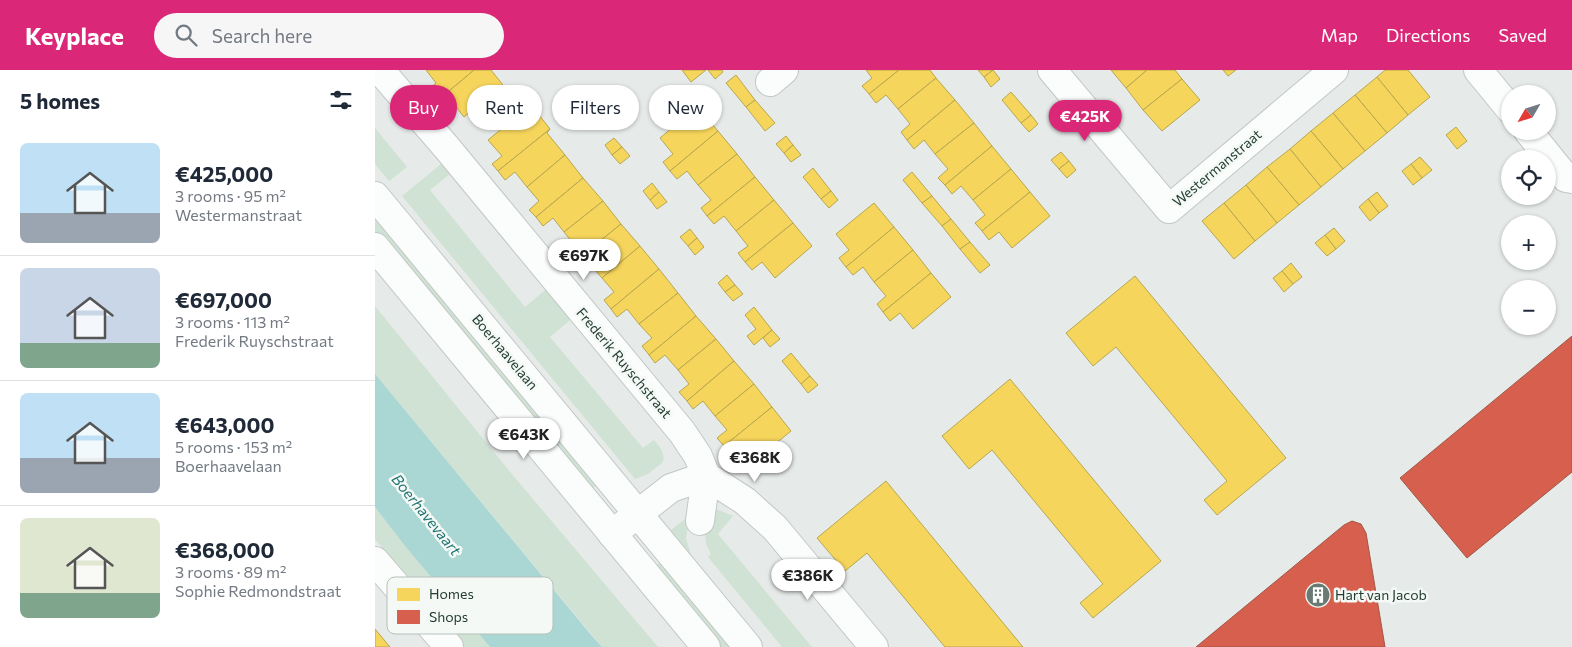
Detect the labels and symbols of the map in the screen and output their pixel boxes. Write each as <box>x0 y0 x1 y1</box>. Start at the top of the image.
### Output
north arrow <box>1501 85 1556 140</box>
pin: €425K <box>1050 100 1120 142</box>
street label: Westermanstraat <box>1169 125 1265 210</box>
pin: €697K <box>549 238 619 281</box>
street label: Frederik Ruyschstraat <box>573 304 676 422</box>
street label: Boerhaavelaan <box>469 310 542 393</box>
pin: €643K <box>489 418 559 460</box>
pin: €368K <box>720 440 790 483</box>
water label: Boerhavevaart <box>389 470 466 559</box>
pin: €386K <box>773 558 843 601</box>
legend <box>387 577 553 634</box>
building icon: Hart van Jacob <box>1305 582 1331 608</box>
text: Homes <box>429 585 474 602</box>
place label: Hart van Jacob <box>1335 586 1427 603</box>
text: Shops <box>429 608 468 625</box>

